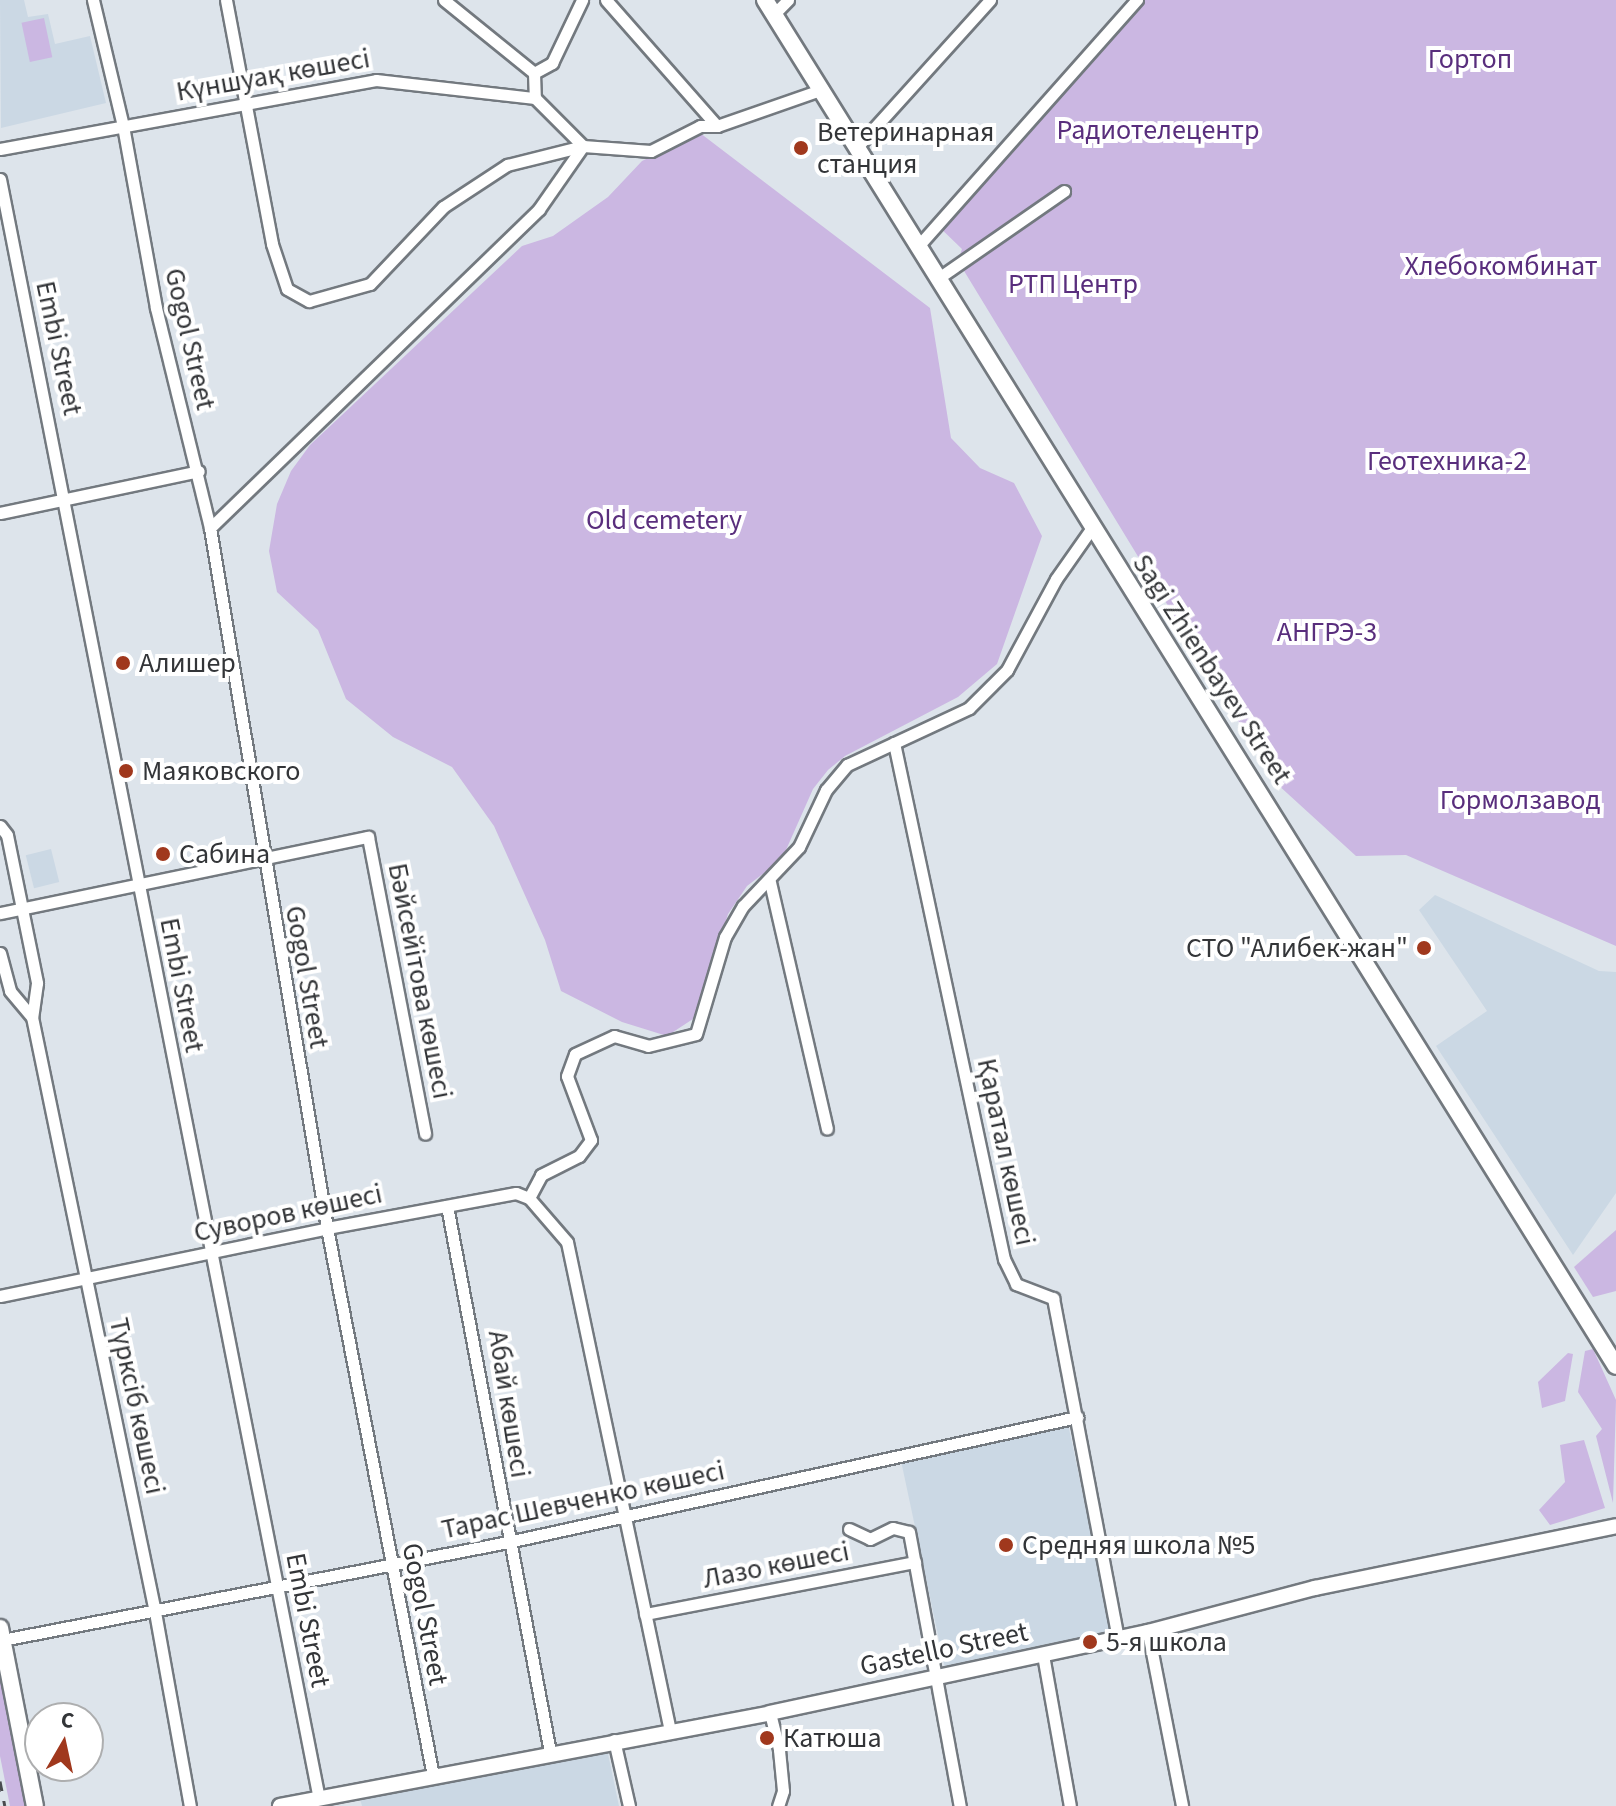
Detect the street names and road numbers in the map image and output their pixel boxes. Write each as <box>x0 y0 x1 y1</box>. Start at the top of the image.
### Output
street label: Күншуақ көшесі <box>174 41 372 109</box>
street label: Gogol Street <box>157 265 223 413</box>
street label: Embi Street <box>28 278 90 418</box>
street label: Sagi Zhienbayev Street <box>1125 548 1299 790</box>
street label: Бәйсейітова көшесі <box>381 860 459 1102</box>
street label: Gogol Street <box>278 903 336 1051</box>
street label: Embi Street <box>153 915 211 1055</box>
street label: Қаратал көшесі <box>970 1055 1042 1249</box>
street label: Суворов көшесі <box>191 1177 385 1249</box>
street label: Түрксіб көшесі <box>102 1315 172 1497</box>
street label: Абай көшесі <box>481 1328 537 1480</box>
street label: Тарас Шевченко көшесі <box>439 1454 727 1546</box>
street label: Лазо көшесі <box>700 1534 852 1596</box>
street label: Gogol Street <box>395 1540 455 1688</box>
street label: Embi Street <box>279 1550 337 1690</box>
street label: Gastello Street <box>857 1615 1031 1683</box>

